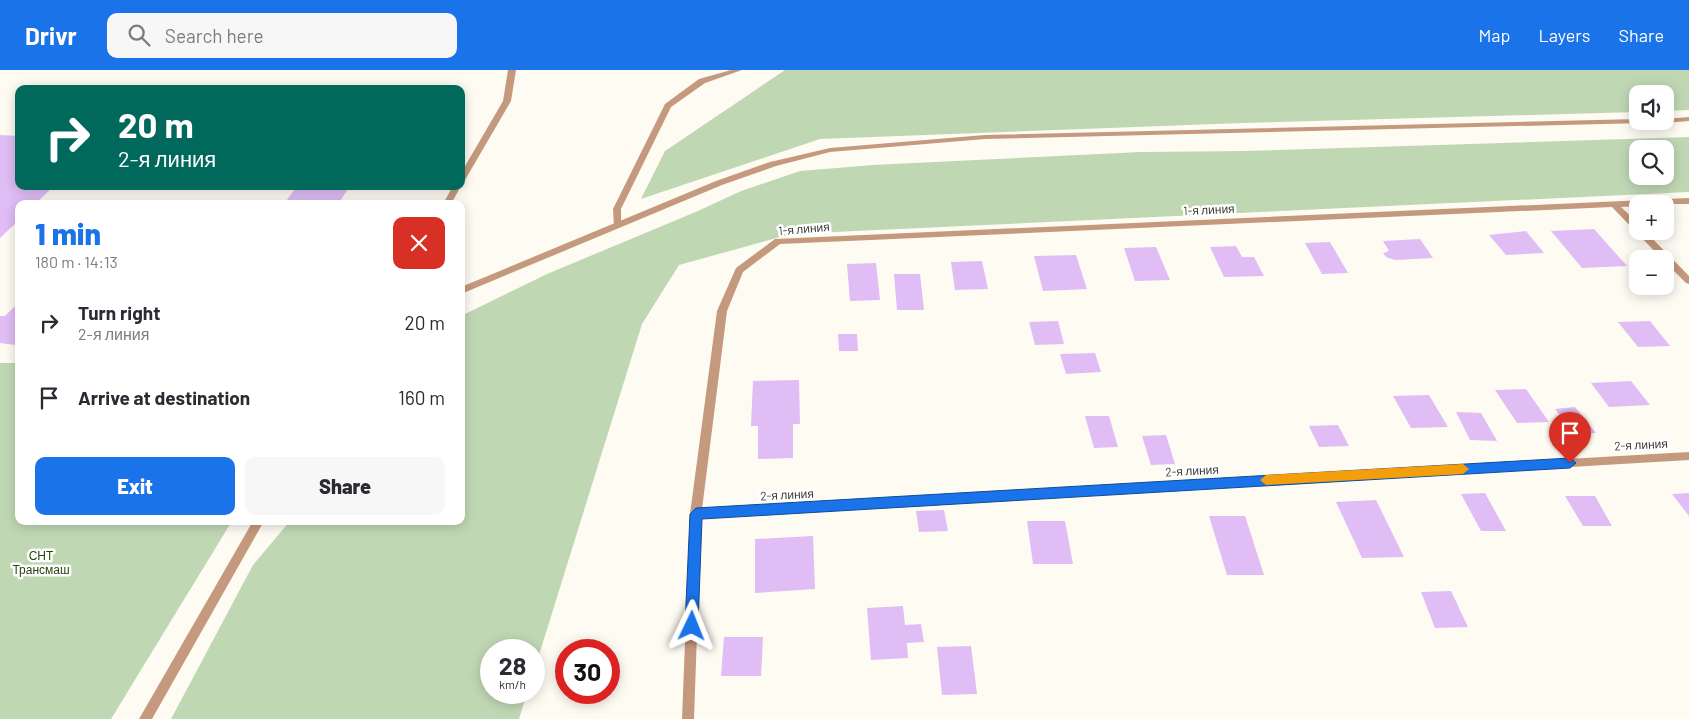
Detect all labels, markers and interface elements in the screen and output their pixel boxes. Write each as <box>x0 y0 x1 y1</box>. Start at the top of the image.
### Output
search box <box>107 13 457 58</box>
text: Drivr <box>25 21 77 50</box>
icon: search <box>125 21 153 49</box>
text: Search here <box>165 24 264 47</box>
text: Map <box>1478 24 1510 46</box>
text: Layers <box>1538 24 1591 46</box>
text: Share <box>1619 24 1664 46</box>
map controls <box>1629 85 1674 295</box>
button: sound <box>1629 85 1674 130</box>
text: 20 m <box>118 103 194 145</box>
icon: right <box>35 105 100 170</box>
button: search <box>1629 140 1674 185</box>
text: 2-я линия <box>118 145 216 171</box>
button: + <box>1629 195 1674 240</box>
street label: 1-я линия <box>1183 201 1235 217</box>
text: 1 min <box>35 215 101 251</box>
button: close <box>393 217 445 269</box>
street label: 1-я линия <box>778 219 830 237</box>
button: − <box>1629 250 1674 295</box>
text: 180 m · 14:13 <box>35 252 118 271</box>
text: Turn right <box>78 301 160 324</box>
icon: right <box>35 309 63 337</box>
text: 20 m <box>405 311 445 334</box>
text: 2-я линия <box>78 324 149 343</box>
icon: arrive <box>35 384 63 412</box>
text: Arrive at destination <box>78 386 250 409</box>
text: 160 m <box>398 386 445 409</box>
pin <box>1549 412 1591 463</box>
icon: arrive <box>1556 419 1584 447</box>
street label: 2-я линия <box>1614 436 1668 452</box>
button: Exit <box>35 457 235 515</box>
button: Share <box>245 457 445 515</box>
street label: 2-я линия <box>1165 462 1219 478</box>
street label: 2-я линия <box>760 486 814 502</box>
park label: СНТ Трансмаш <box>12 548 70 577</box>
position arrow <box>665 599 717 651</box>
speed limit sign: 30 <box>555 639 620 704</box>
text: 28 <box>499 650 526 680</box>
text: km/h <box>499 677 526 691</box>

